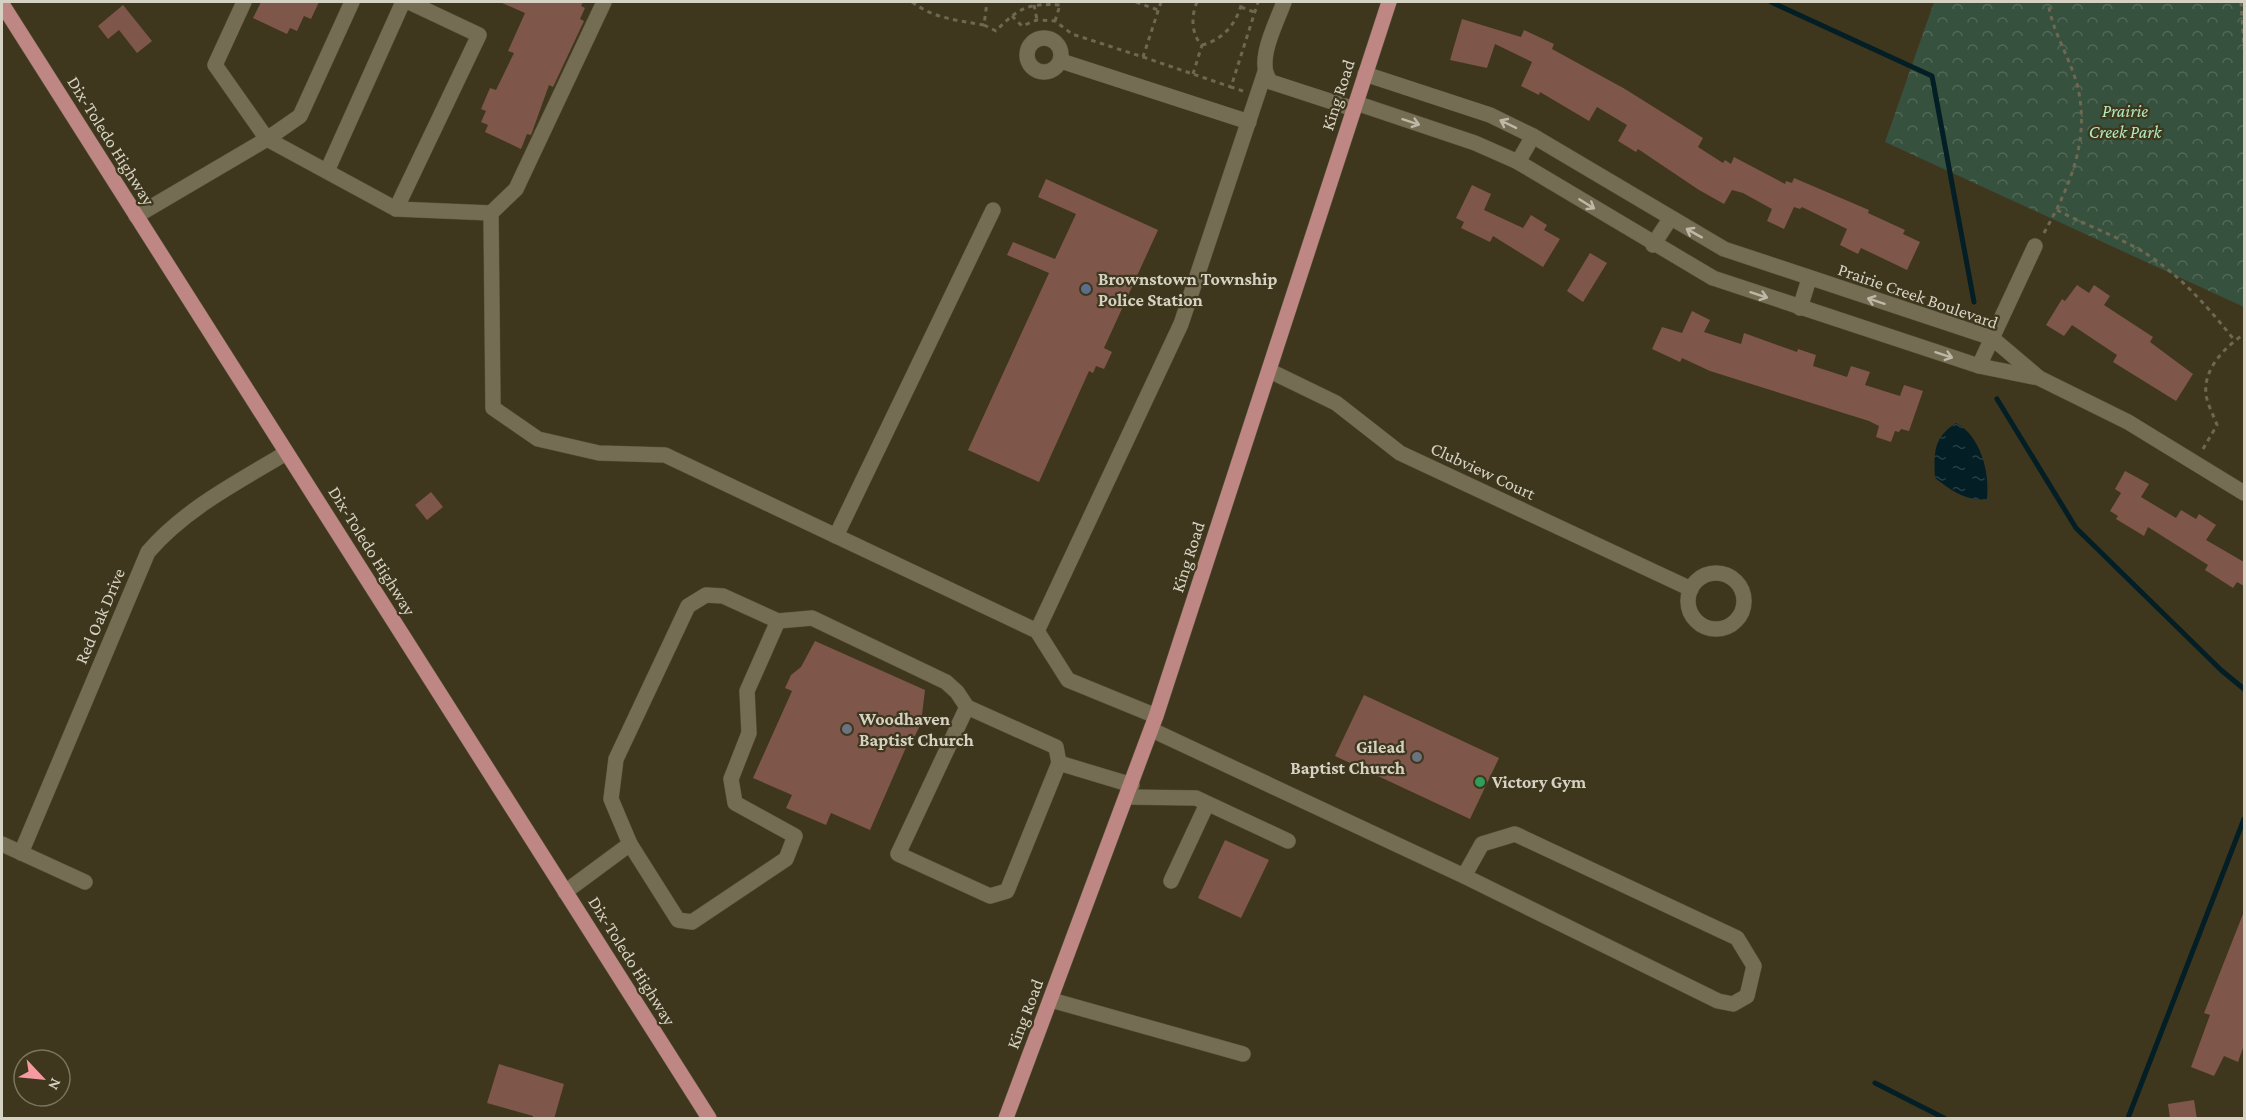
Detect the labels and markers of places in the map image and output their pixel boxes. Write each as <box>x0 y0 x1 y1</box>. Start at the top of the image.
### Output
place label: Brownstown Township Police Station <box>1098 269 1277 310</box>
marker: Brownstown Township Police Station <box>1079 282 1093 296</box>
place label: Woodhaven Baptist Church <box>858 709 974 750</box>
marker: Woodhaven Baptist Church <box>840 722 854 736</box>
place label: Gilead Baptist Church <box>1290 737 1406 778</box>
marker: Gilead Baptist Church <box>1410 750 1424 764</box>
place label: Victory Gym <box>1491 772 1587 792</box>
marker: Victory Gym <box>1473 775 1487 789</box>

